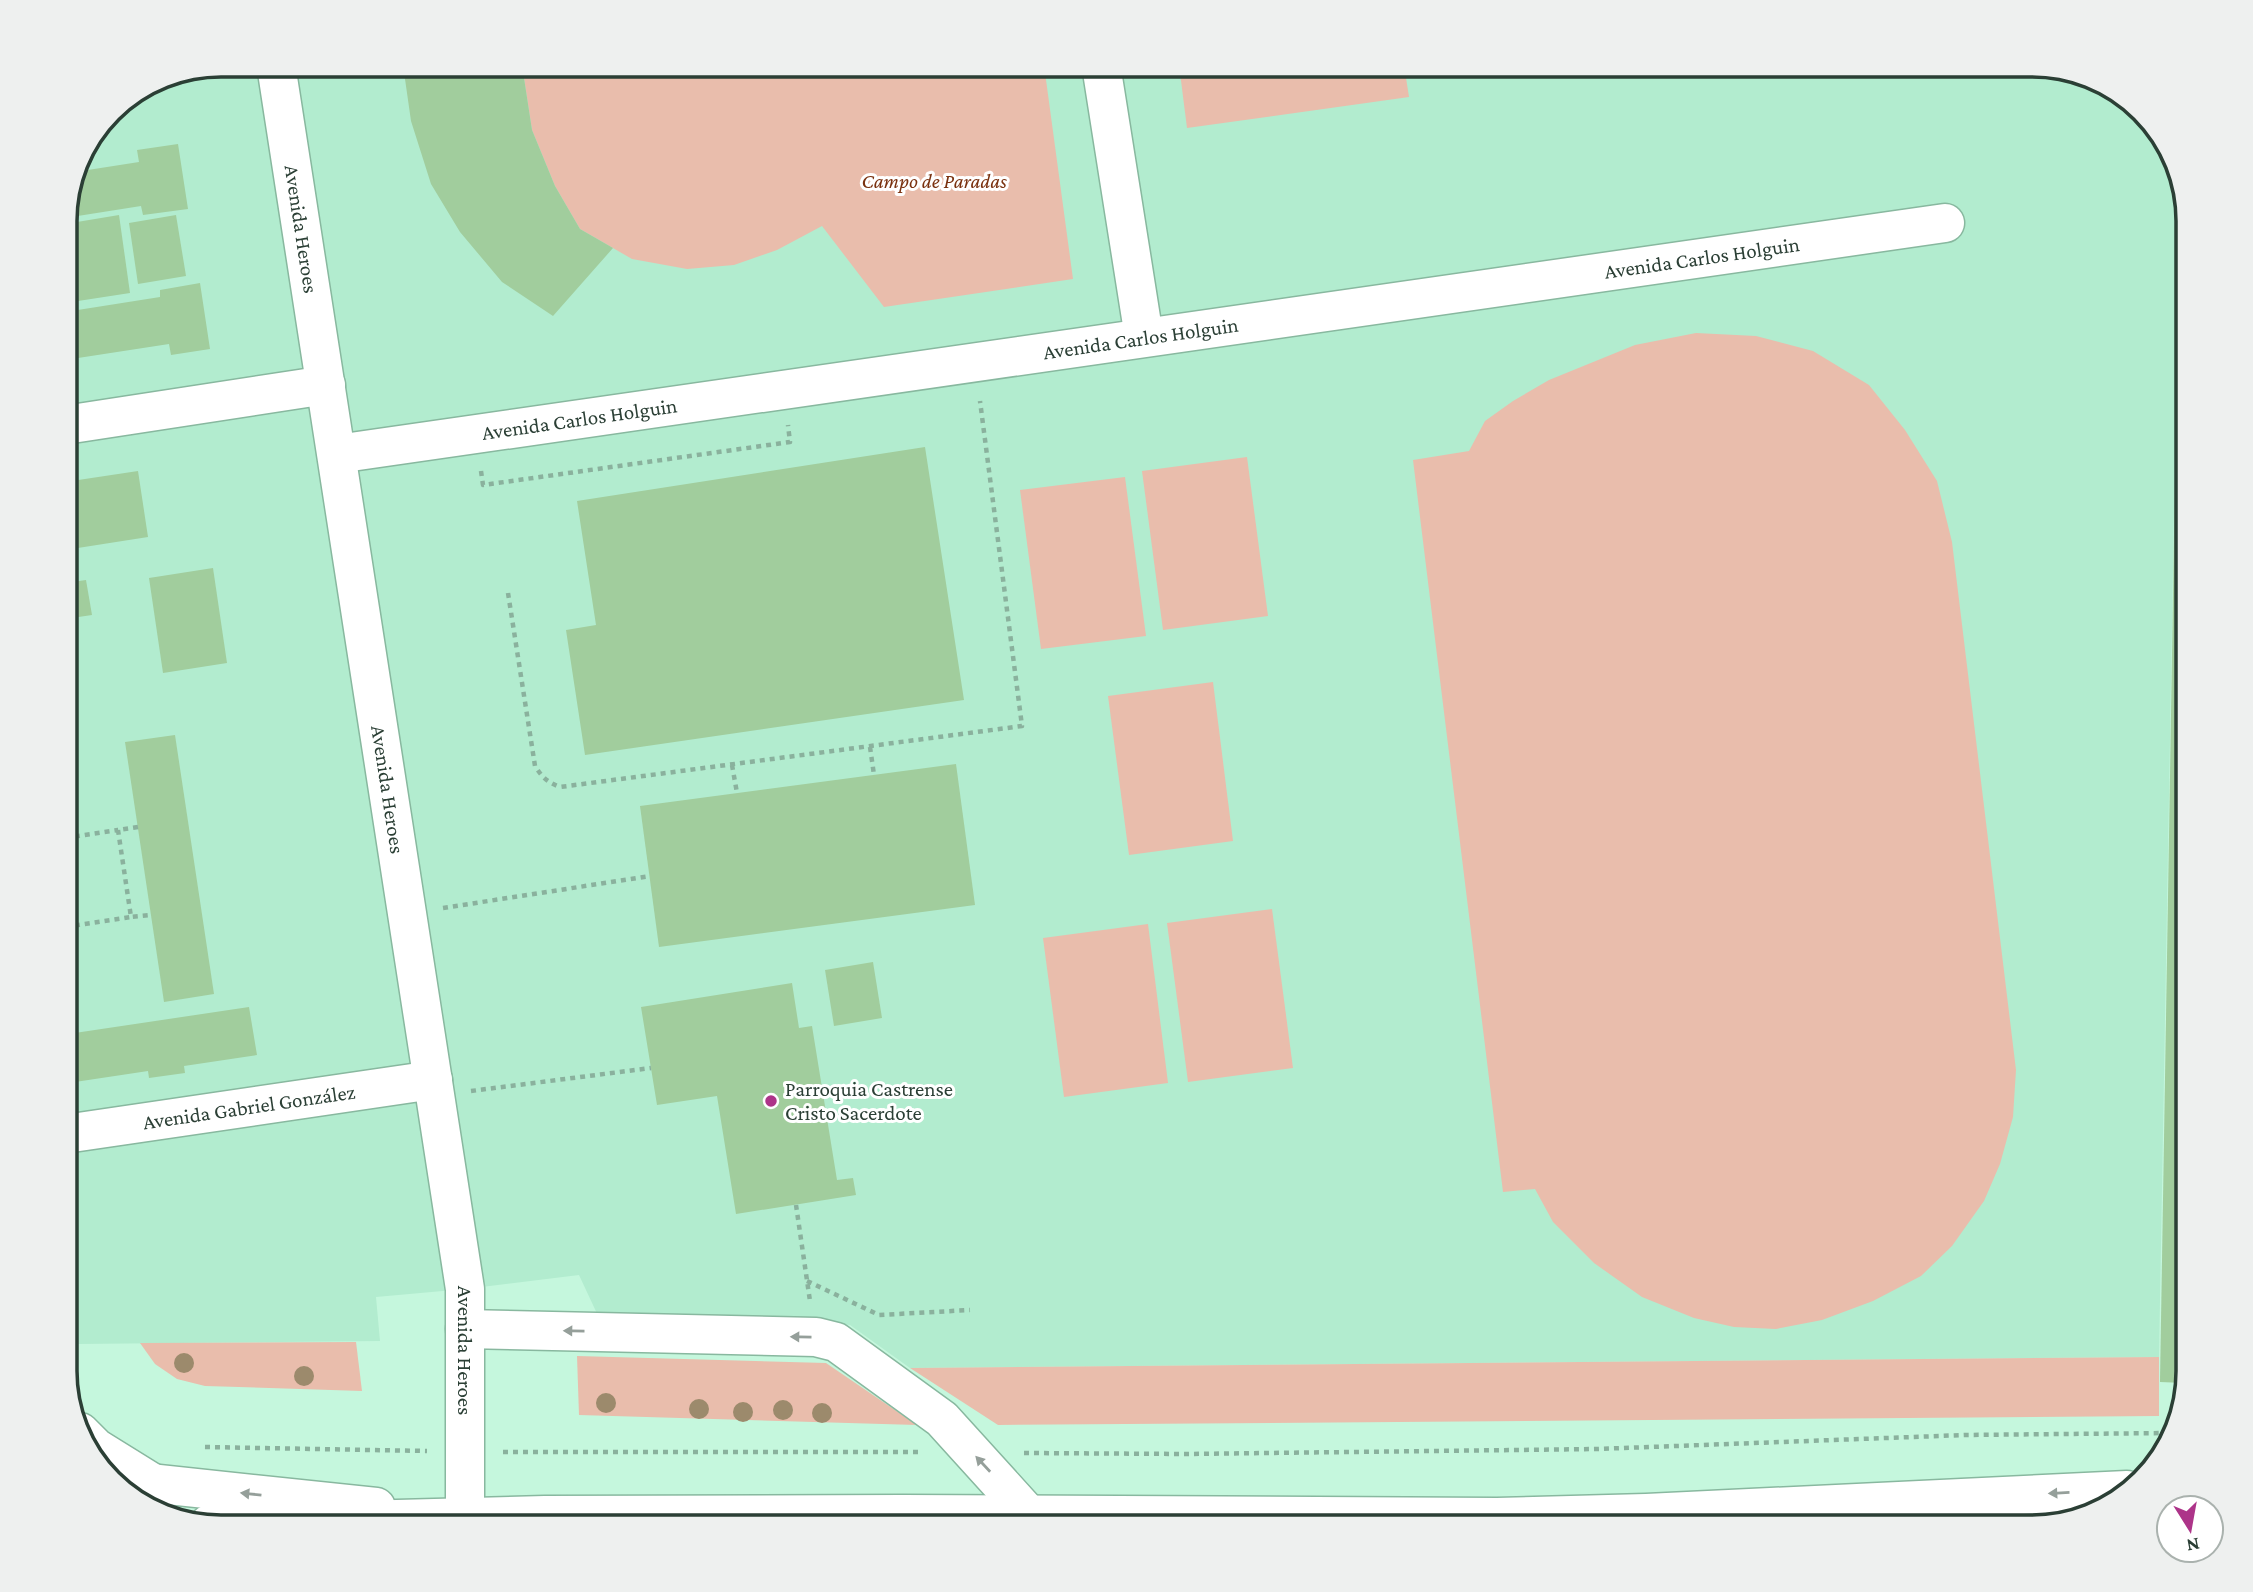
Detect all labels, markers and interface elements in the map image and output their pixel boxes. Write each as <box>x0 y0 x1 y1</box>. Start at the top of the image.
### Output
street label: Avenida Heroes <box>280 163 323 295</box>
park label: Campo de Paradas <box>861 169 1007 193</box>
street label: Avenida Carlos Holguin <box>1603 232 1801 284</box>
street label: Avenida Carlos Holguin <box>1042 313 1240 364</box>
street label: Avenida Carlos Holguin <box>480 393 679 445</box>
street label: Avenida Heroes <box>366 724 410 855</box>
place label: Parroquia Castrense Cristo Sacerdote <box>785 1077 953 1125</box>
street label: Avenida Gabriel González <box>141 1080 357 1134</box>
marker: Parroquia Castrense Cristo Sacerdote <box>763 1093 779 1109</box>
street label: Avenida Heroes <box>453 1286 477 1415</box>
one-way arrow <box>562 1326 584 1337</box>
one-way arrow <box>790 1331 812 1343</box>
one-way arrow <box>975 1455 991 1473</box>
one-way arrow <box>240 1488 262 1499</box>
one-way arrow <box>2047 1488 2069 1499</box>
north arrow <box>2155 1494 2225 1564</box>
text: N <box>2185 1534 2202 1557</box>

